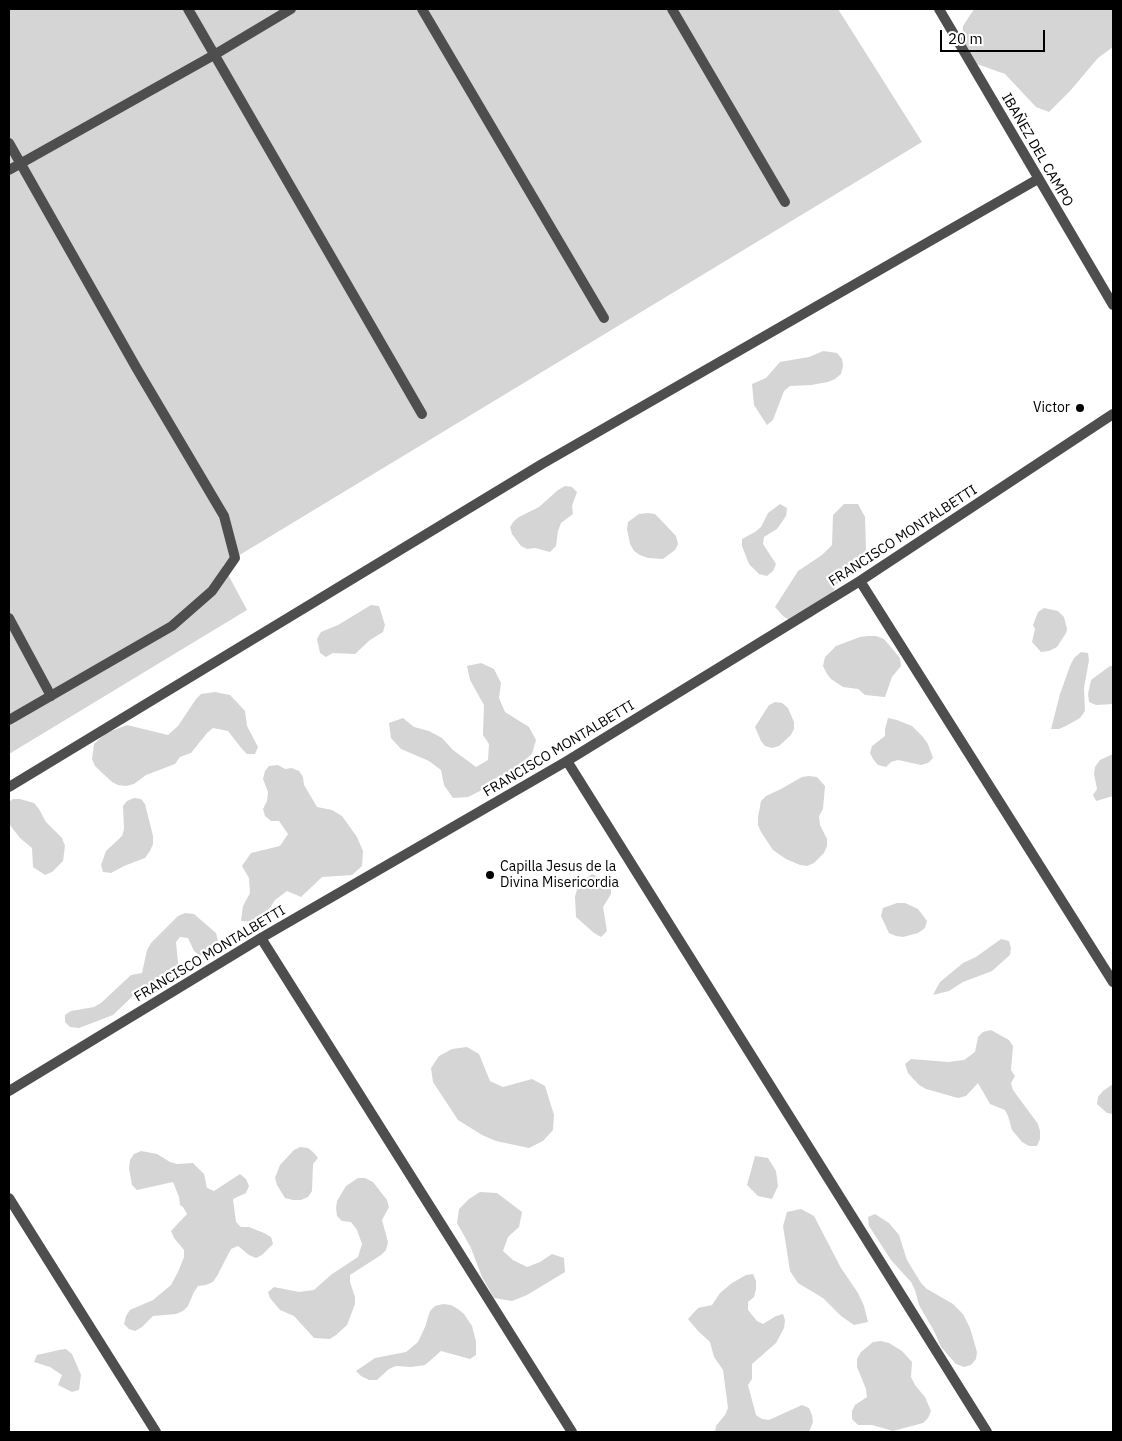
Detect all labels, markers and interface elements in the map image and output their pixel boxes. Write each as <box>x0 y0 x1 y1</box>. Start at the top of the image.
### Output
scale bar <box>942 20 1047 52</box>
text: 20 m <box>948 29 983 48</box>
street label: IBAÑEZ DEL CAMPO <box>998 90 1076 210</box>
place label: Victor <box>1033 400 1070 416</box>
marker: Victor <box>1074 402 1086 414</box>
street label: FRANCISCO MONTALBETTI <box>826 482 980 590</box>
street label: FRANCISCO MONTALBETTI <box>480 697 638 801</box>
place label: Capilla Jesus de la Divina Misericordia <box>500 859 619 892</box>
marker: Capilla Jesus de la Divina Misericordia <box>484 869 496 881</box>
street label: FRANCISCO MONTALBETTI <box>131 902 289 1006</box>

